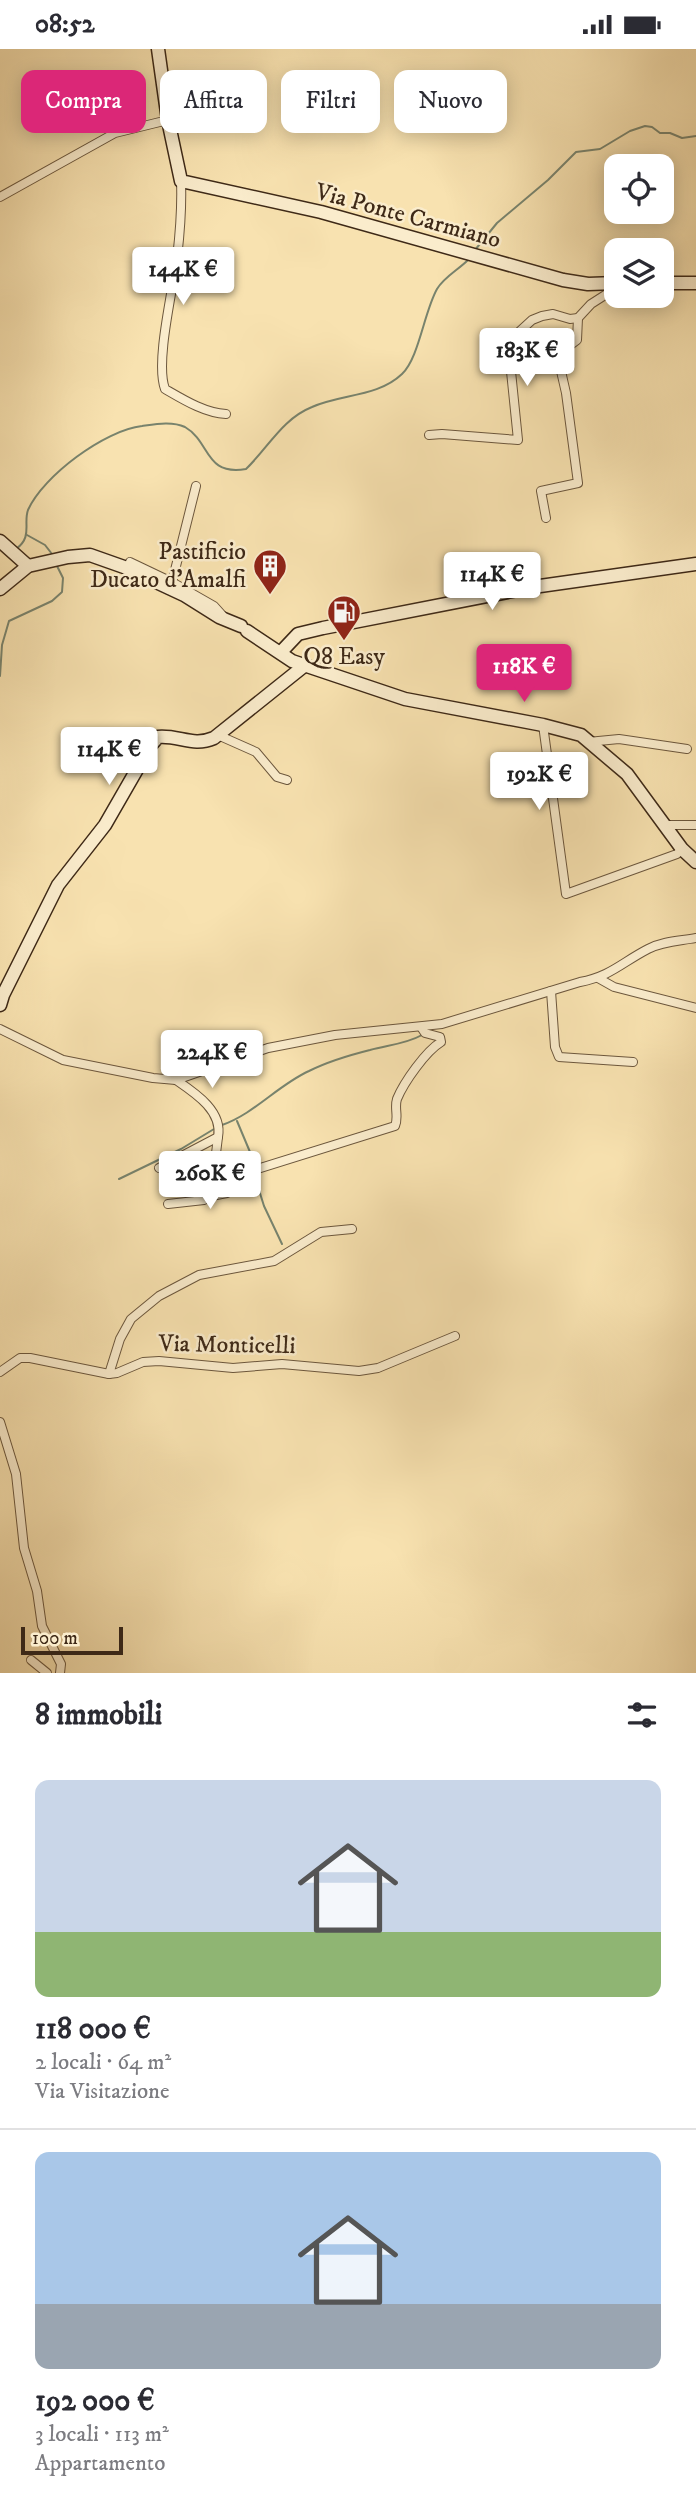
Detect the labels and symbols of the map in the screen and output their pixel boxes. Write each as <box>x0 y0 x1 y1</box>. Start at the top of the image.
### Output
street label: Via Ponte Carmiano <box>311 177 504 255</box>
pin: 144K € <box>126 247 240 307</box>
pin: 183K € <box>470 329 584 388</box>
place label: Pastificio Ducato d'Amalfi <box>90 537 246 595</box>
building icon: Pastificio Ducato d'Amalfi <box>251 547 289 596</box>
pin: 114K € <box>435 553 549 612</box>
fuel station icon: Q8 Easy <box>325 593 363 642</box>
place label: Q8 Easy <box>303 642 385 672</box>
pin: 118K € <box>467 645 581 704</box>
pin: 114K € <box>52 727 166 787</box>
pin: 192K € <box>482 753 596 812</box>
pin: 224K € <box>155 1031 269 1090</box>
pin: 260K € <box>153 1151 267 1211</box>
street label: Via Monticelli <box>157 1329 296 1361</box>
scale bar <box>21 1624 122 1656</box>

